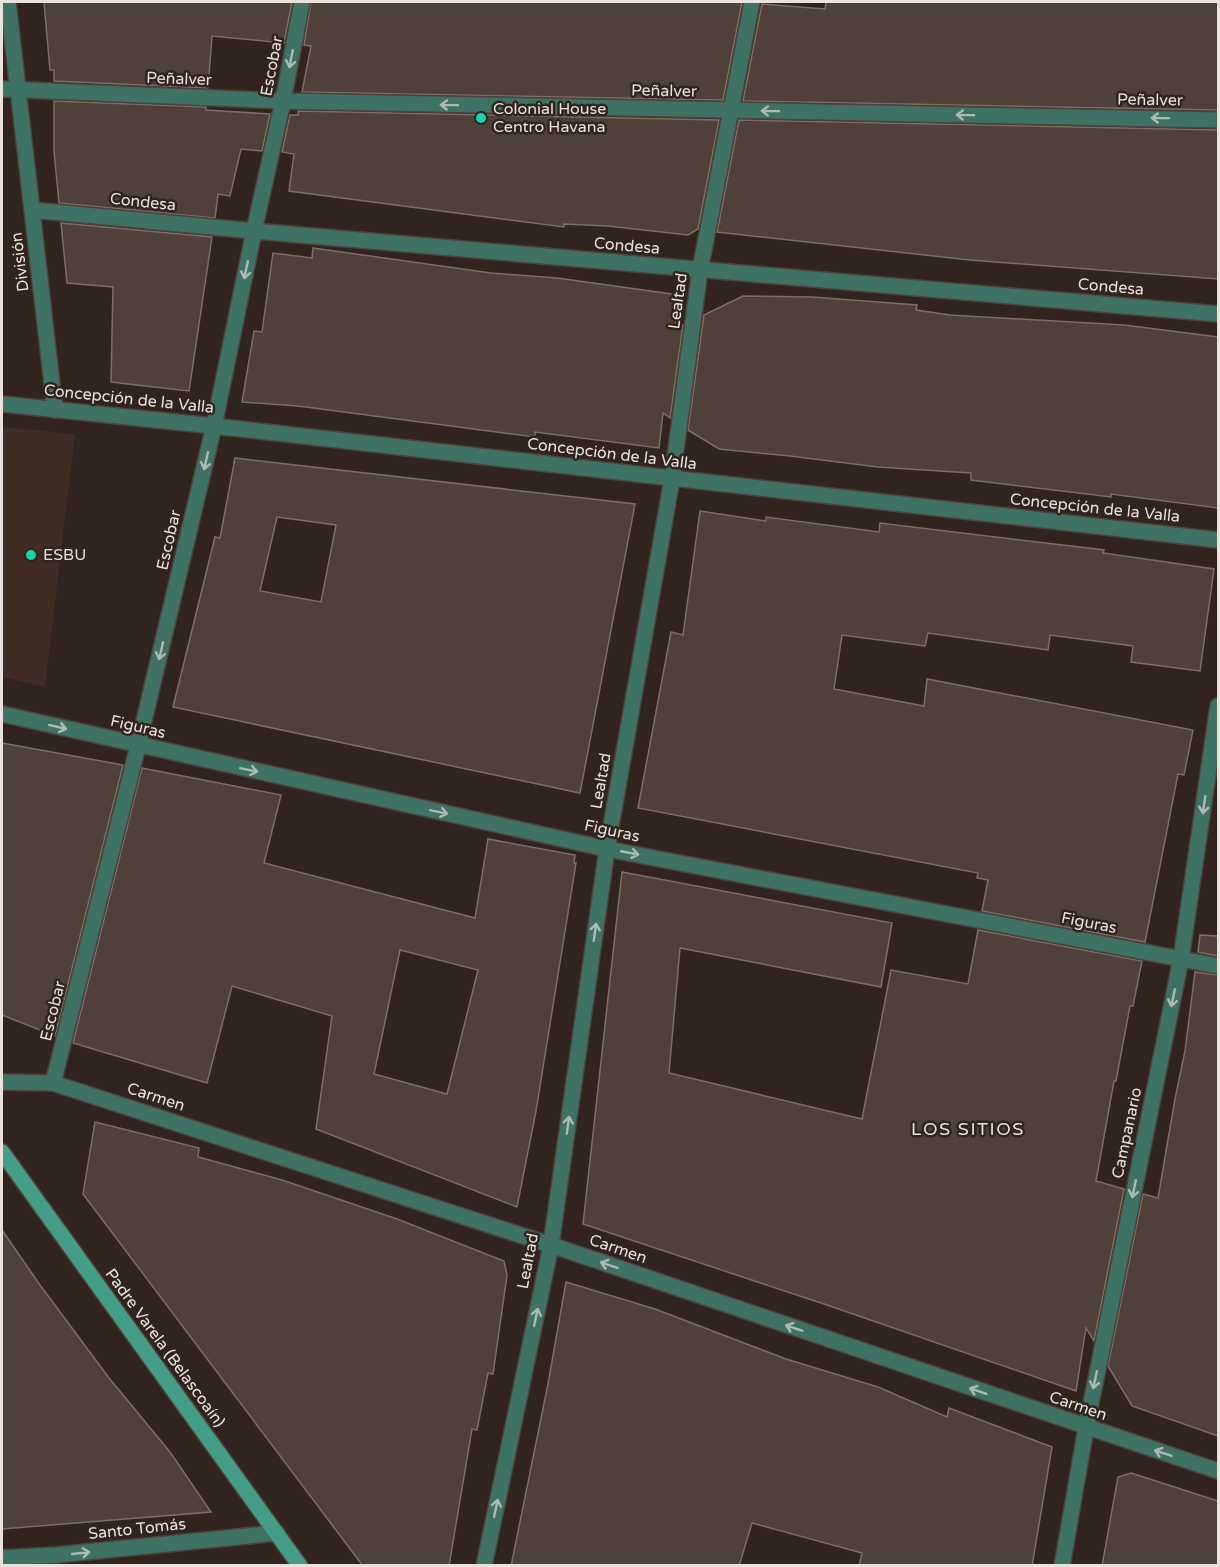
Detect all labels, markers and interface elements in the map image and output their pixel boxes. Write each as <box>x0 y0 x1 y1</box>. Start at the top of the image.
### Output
street label: Escobar <box>256 33 288 98</box>
one-way arrow <box>285 49 296 68</box>
street label: Peñalver <box>146 68 213 90</box>
street label: Peñalver <box>631 80 698 102</box>
street label: Peñalver <box>1117 89 1184 111</box>
one-way arrow <box>440 99 460 110</box>
place label: Colonial House Centro Havana <box>493 99 606 137</box>
one-way arrow <box>761 105 781 117</box>
one-way arrow <box>956 109 976 120</box>
marker: Colonial House Centro Havana <box>474 111 488 125</box>
one-way arrow <box>1151 113 1171 124</box>
street label: Condesa <box>109 189 177 215</box>
street label: División <box>6 231 34 293</box>
street label: Condesa <box>593 233 661 259</box>
one-way arrow <box>240 260 251 279</box>
street label: Lealtad <box>664 272 692 330</box>
street label: Condesa <box>1077 274 1145 300</box>
street label: Concepción de la Valla <box>43 380 215 418</box>
street label: Concepción de la Valla <box>526 434 698 474</box>
one-way arrow <box>200 451 211 470</box>
street label: Concepción de la Valla <box>1009 489 1181 527</box>
street label: Escobar <box>152 507 186 572</box>
place label: ESBU <box>43 545 86 565</box>
marker: ESBU <box>24 548 38 562</box>
one-way arrow <box>155 641 166 660</box>
street label: Figuras <box>108 711 168 743</box>
one-way arrow <box>49 722 68 734</box>
street label: Lealtad <box>586 751 616 811</box>
one-way arrow <box>238 765 258 776</box>
one-way arrow <box>1198 795 1209 815</box>
one-way arrow <box>429 807 448 818</box>
street label: Figuras <box>582 815 642 847</box>
one-way arrow <box>619 848 639 859</box>
street label: Figuras <box>1060 908 1118 938</box>
one-way arrow <box>590 923 601 942</box>
street label: Escobar <box>36 978 70 1043</box>
one-way arrow <box>1167 988 1178 1007</box>
street label: Carmen <box>125 1078 187 1116</box>
street label: Campanario <box>1108 1086 1146 1180</box>
one-way arrow <box>562 1116 573 1135</box>
district label: LOS SITIOS <box>911 1118 1025 1140</box>
one-way arrow <box>1128 1179 1140 1198</box>
street label: Carmen <box>587 1230 649 1268</box>
street label: Lealtad <box>513 1231 543 1291</box>
one-way arrow <box>600 1258 619 1269</box>
street label: Padre Varela (Belascoaín) <box>101 1265 229 1431</box>
one-way arrow <box>531 1308 542 1328</box>
one-way arrow <box>785 1321 804 1332</box>
one-way arrow <box>1089 1370 1101 1389</box>
one-way arrow <box>969 1384 988 1395</box>
street label: Carmen <box>1047 1387 1109 1425</box>
one-way arrow <box>1154 1447 1173 1458</box>
one-way arrow <box>491 1499 502 1518</box>
street label: Santo Tomás <box>87 1514 187 1544</box>
one-way arrow <box>70 1547 90 1558</box>

